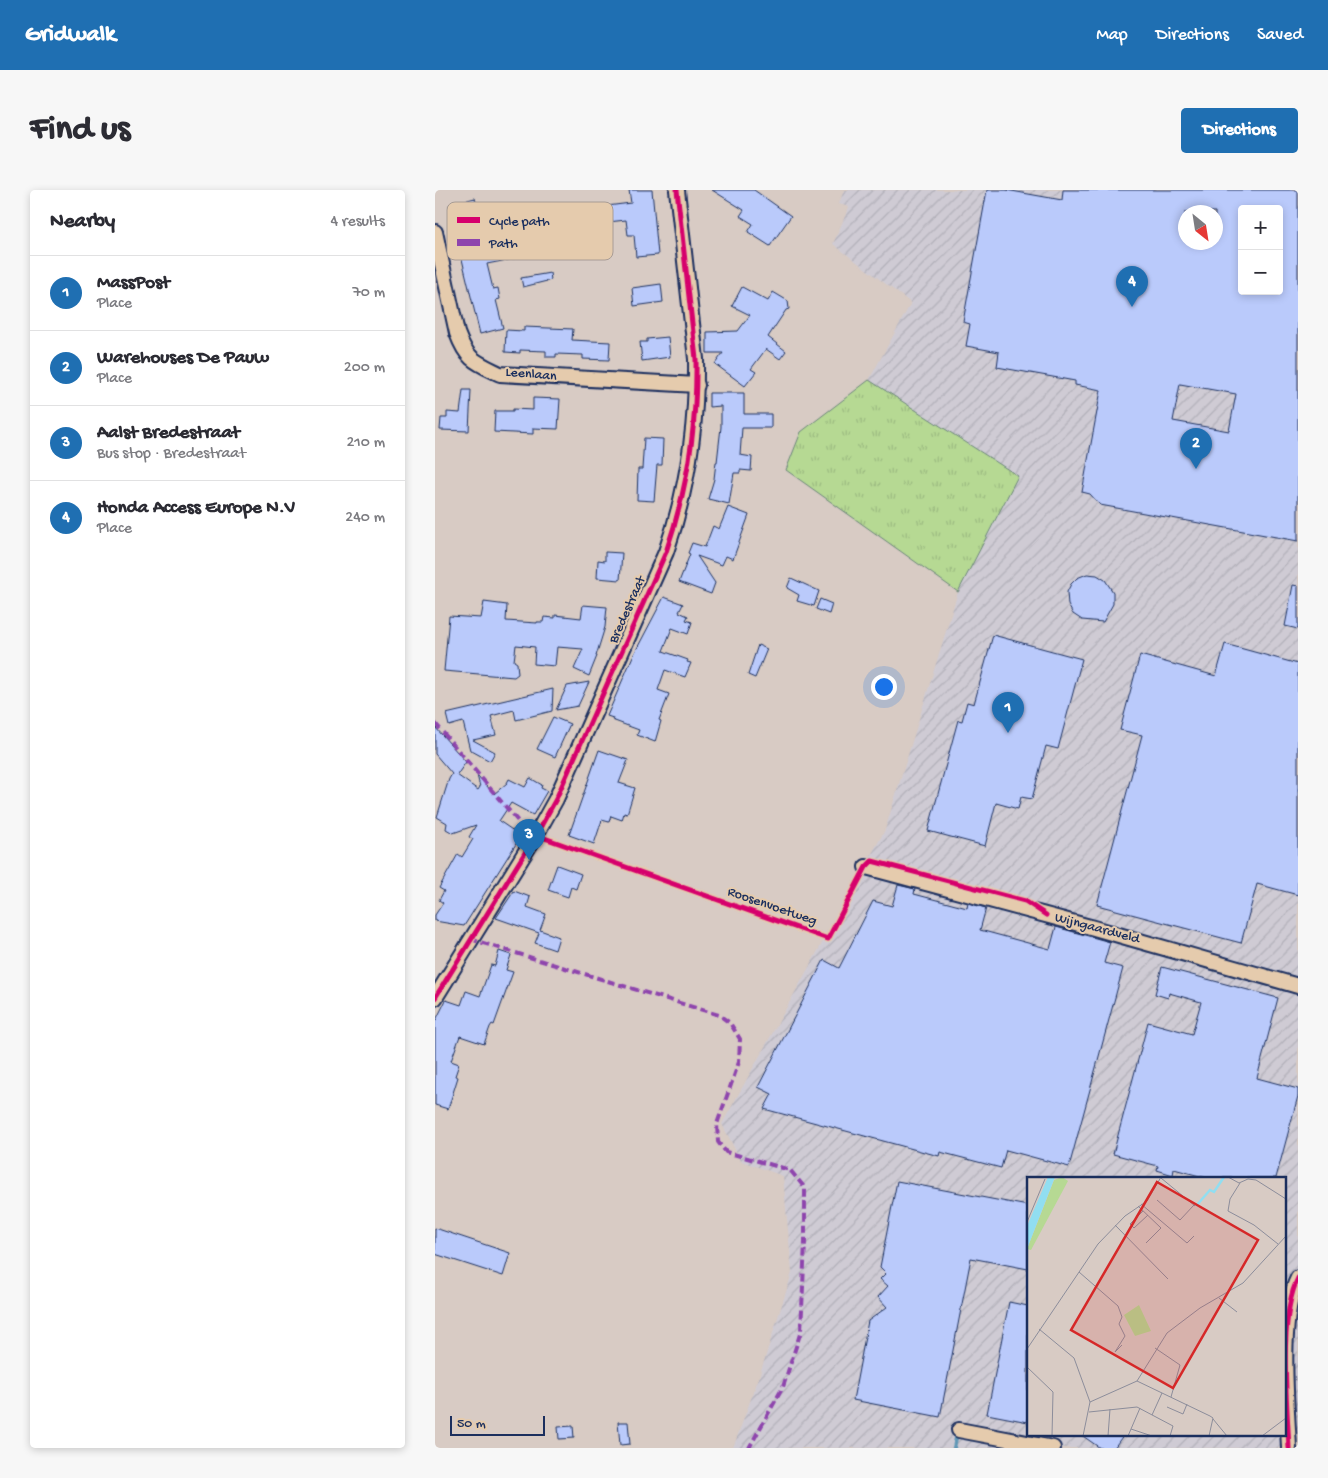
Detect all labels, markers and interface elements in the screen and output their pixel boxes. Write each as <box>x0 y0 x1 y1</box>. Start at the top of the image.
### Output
text: Gridwalk <box>25 21 116 50</box>
text: Map <box>1096 25 1128 46</box>
text: Directions <box>1156 25 1229 46</box>
text: Saved <box>1257 25 1303 46</box>
button: Directions <box>1181 108 1298 153</box>
text: Find us <box>30 110 130 151</box>
legend <box>447 202 613 260</box>
north arrow <box>1178 205 1223 250</box>
map controls <box>1238 205 1283 295</box>
button: + <box>1238 205 1283 250</box>
text: Nearby <box>50 210 115 235</box>
text: 4 results <box>330 213 385 232</box>
text: Cycle path <box>489 214 550 231</box>
text: Path <box>488 236 518 253</box>
button: − <box>1238 250 1283 295</box>
pin: 4 <box>1116 266 1148 307</box>
text: MassPost <box>97 272 170 295</box>
text: 1 <box>63 284 69 303</box>
text: 70 m <box>352 284 385 303</box>
text: Place <box>97 295 132 314</box>
text: Warehouses De Pauw <box>97 347 269 370</box>
text: 2 <box>62 359 70 378</box>
text: 200 m <box>344 359 385 378</box>
street label: Leenlaan <box>505 364 558 386</box>
text: Place <box>97 370 132 389</box>
text: Aalst Bredestraat <box>97 422 240 445</box>
pin: 2 <box>1180 428 1212 469</box>
text: 3 <box>62 434 70 453</box>
text: 210 m <box>346 434 385 453</box>
text: Bus stop · Bredestraat <box>97 445 246 464</box>
text: Honda Access Europe N.V <box>97 497 295 520</box>
text: 4 <box>62 509 70 528</box>
text: 240 m <box>345 509 385 528</box>
text: Place <box>97 520 132 539</box>
street label: Bredestraat <box>605 573 651 647</box>
your location <box>871 674 897 700</box>
pin: 1 <box>992 692 1024 733</box>
pin: 3 <box>513 819 545 860</box>
street label: Roosenvoetweg <box>725 884 819 930</box>
street label: Wijngaardveld <box>1053 910 1143 949</box>
inset map <box>1027 1177 1286 1436</box>
scale bar <box>450 1413 545 1436</box>
text: 50 m <box>457 1416 486 1433</box>

